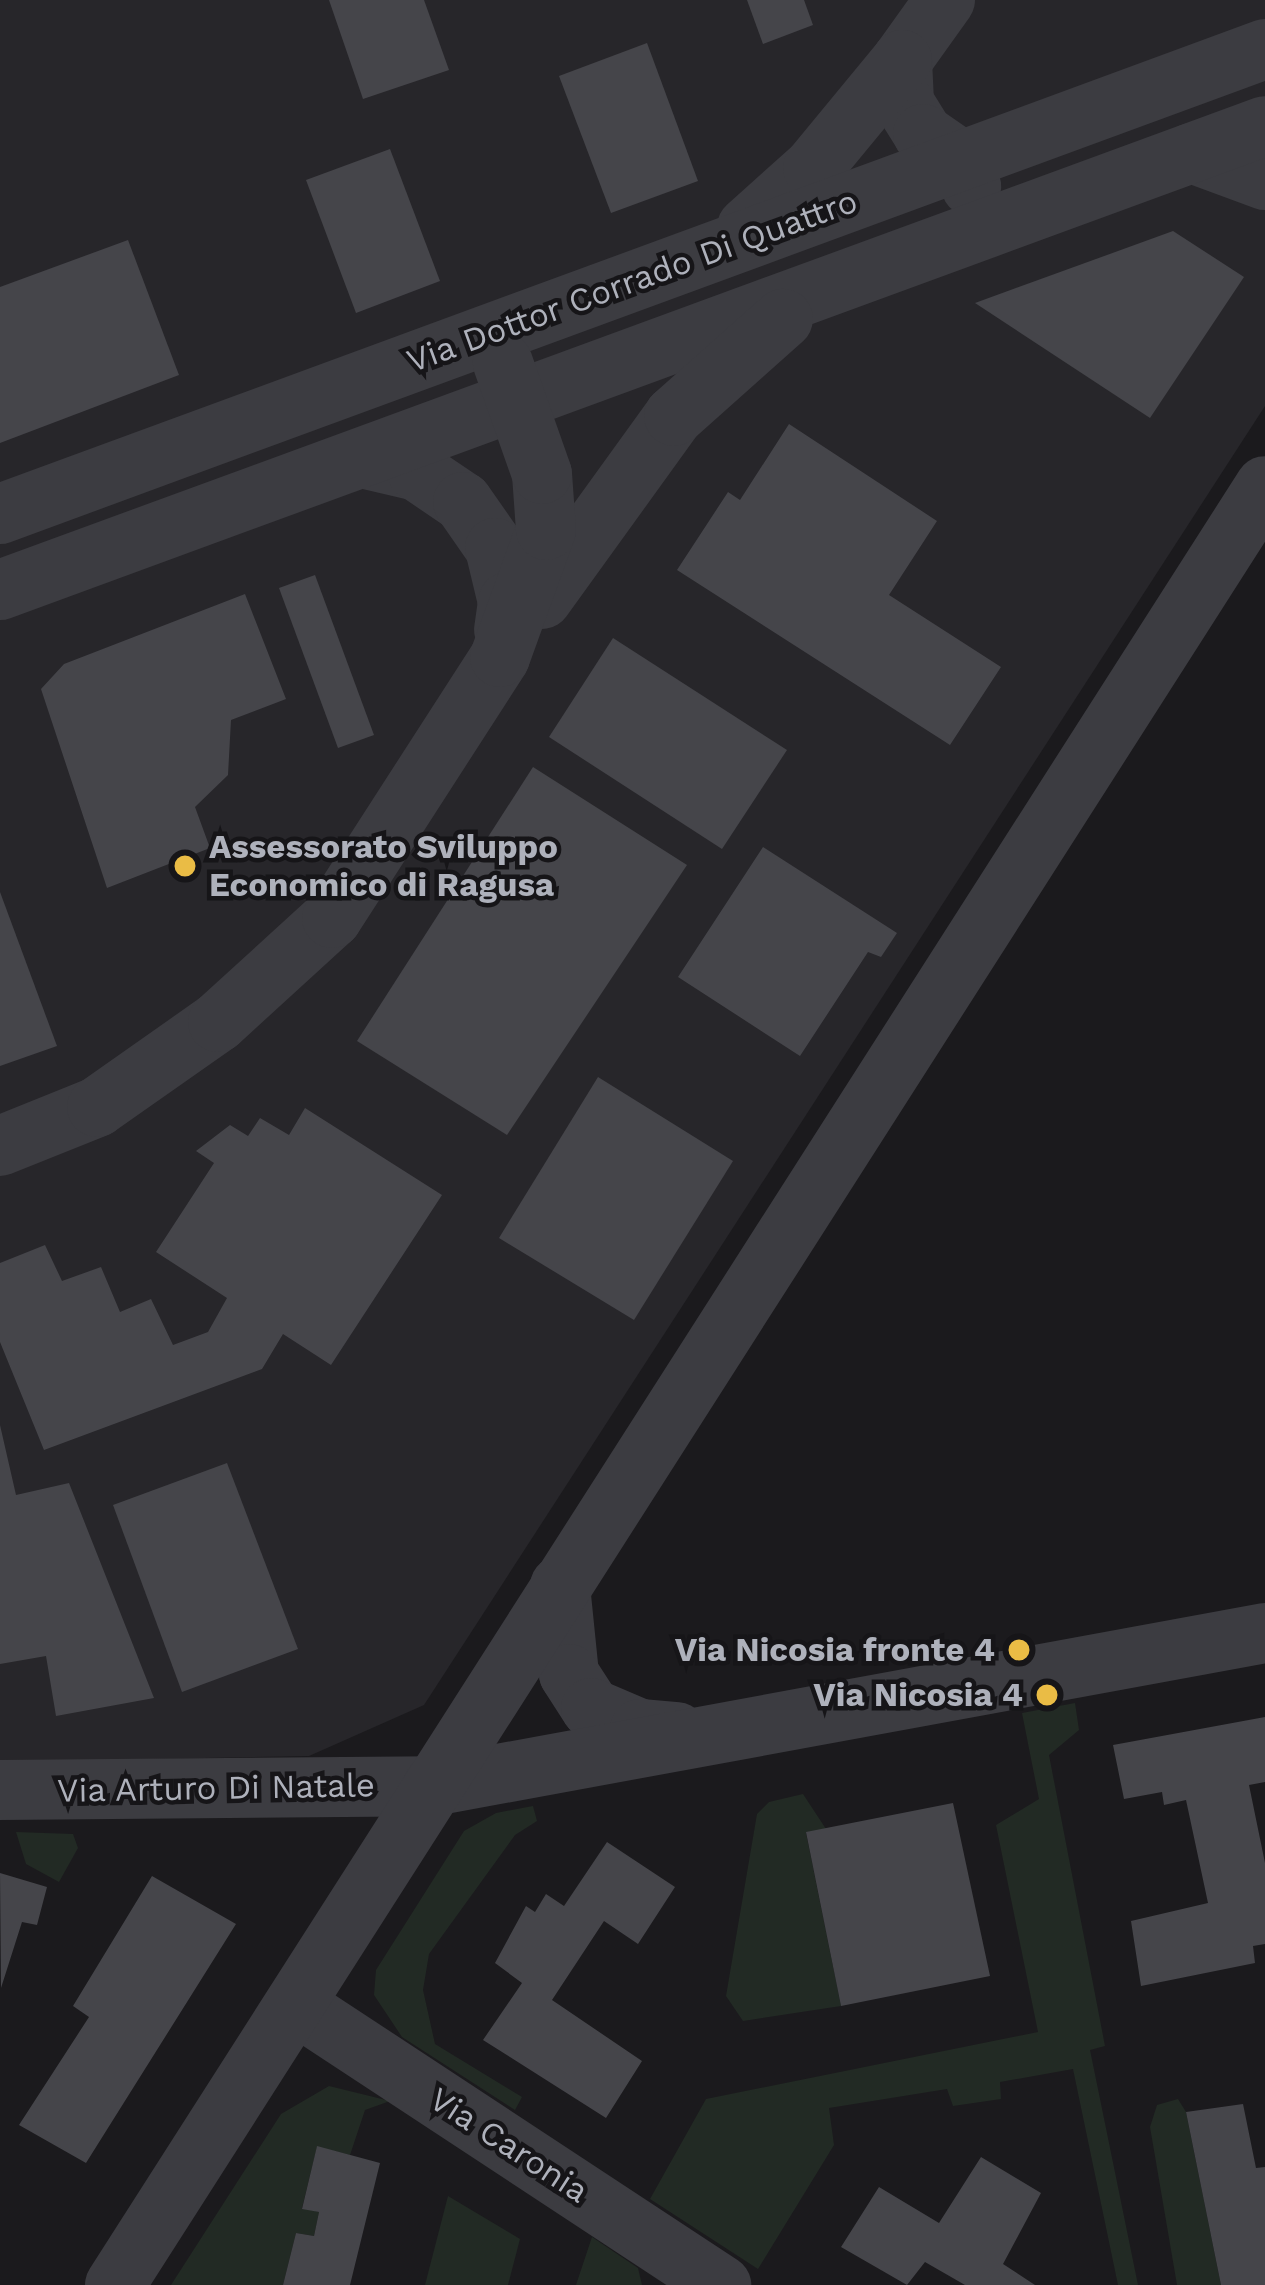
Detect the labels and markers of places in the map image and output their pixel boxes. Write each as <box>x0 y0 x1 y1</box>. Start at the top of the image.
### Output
place label: Assessorato Sviluppo Economico di Ragusa <box>209 827 558 905</box>
marker: Assessorato Sviluppo Economico di Ragusa <box>172 853 198 879</box>
place label: Via Nicosia fronte 4 <box>674 1630 995 1670</box>
marker: Via Nicosia fronte 4 <box>1006 1637 1032 1663</box>
place label: Via Nicosia 4 <box>813 1675 1023 1715</box>
marker: Via Nicosia 4 <box>1034 1682 1060 1708</box>

